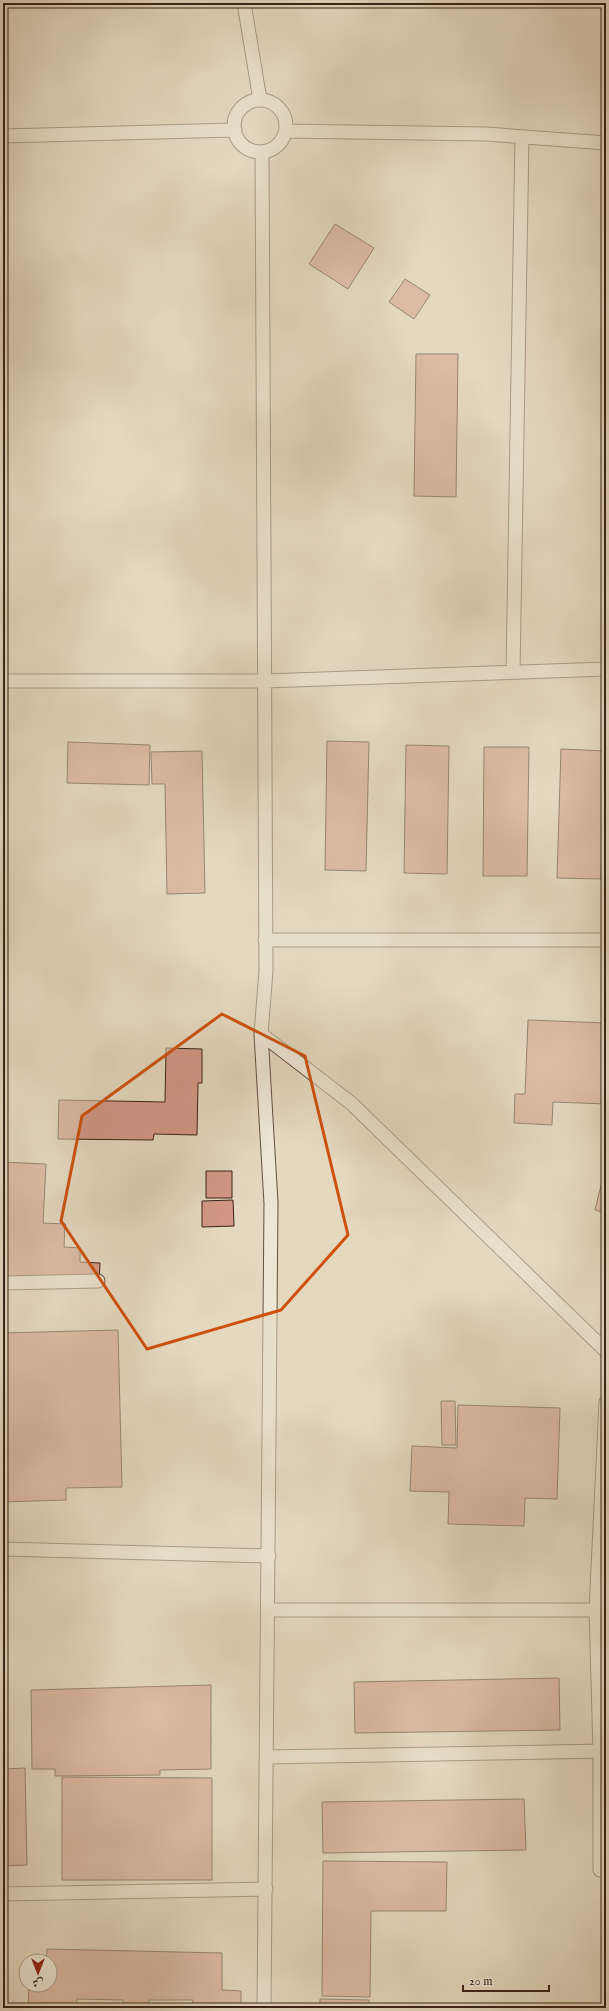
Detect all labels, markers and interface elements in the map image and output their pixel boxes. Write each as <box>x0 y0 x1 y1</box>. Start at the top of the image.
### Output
north arrow <box>18 1953 58 1993</box>
scale bar <box>463 1967 549 1993</box>
text: 20 m <box>469 1974 492 1989</box>
text: ش <box>32 1975 43 1989</box>

